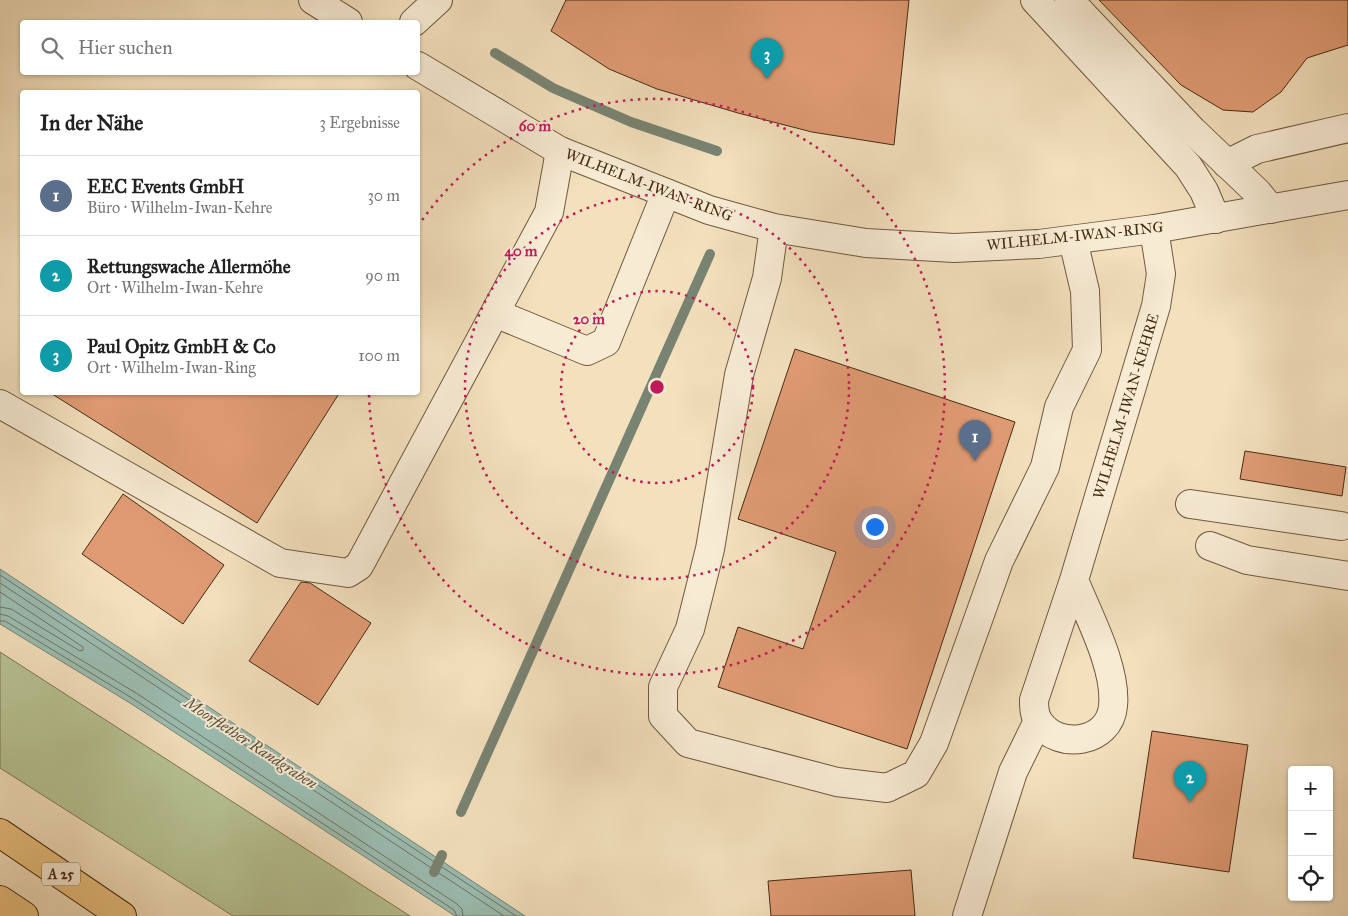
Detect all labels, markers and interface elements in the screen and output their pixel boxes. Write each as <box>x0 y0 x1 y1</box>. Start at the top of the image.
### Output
search box <box>20 20 420 75</box>
icon: search <box>38 34 66 62</box>
text: Hier suchen <box>78 36 172 59</box>
pin: 3 <box>751 38 783 79</box>
text: In der Nähe <box>40 110 143 136</box>
text: 3 Ergebnisse <box>319 113 400 132</box>
text: 60 m <box>519 117 552 135</box>
street label: WILHELM-IWAN-RING <box>563 145 735 225</box>
text: EEC Events GmbH <box>87 175 244 198</box>
text: 1 <box>53 186 59 205</box>
text: 30 m <box>367 186 400 205</box>
text: Büro · Wilhelm-Iwan-Kehre <box>87 198 272 217</box>
street label: WILHELM-IWAN-RING <box>986 218 1164 254</box>
text: 40 m <box>505 242 538 261</box>
text: Rettungswache Allermöhe <box>87 255 291 278</box>
text: 2 <box>52 266 60 285</box>
text: 90 m <box>365 266 400 285</box>
text: Ort · Wilhelm-Iwan-Kehre <box>87 278 263 297</box>
text: 20 m <box>573 310 605 328</box>
street label: WILHELM-IWAN-KEHRE <box>1089 311 1163 501</box>
text: Paul Opitz GmbH & Co <box>87 335 276 358</box>
text: 3 <box>53 346 59 365</box>
text: 100 m <box>358 346 400 365</box>
text: Ort · Wilhelm-Iwan-Ring <box>87 358 256 377</box>
centre of rings <box>648 378 666 396</box>
pin: 1 <box>959 420 991 461</box>
your location <box>862 514 888 540</box>
water label: Moorflether Randgraben <box>178 692 321 795</box>
pin: 2 <box>1174 761 1206 802</box>
map controls <box>1288 766 1333 901</box>
button: + <box>1288 766 1333 811</box>
button: − <box>1288 811 1333 856</box>
button: locate <box>1288 856 1333 901</box>
road number: A 25 <box>42 862 80 886</box>

